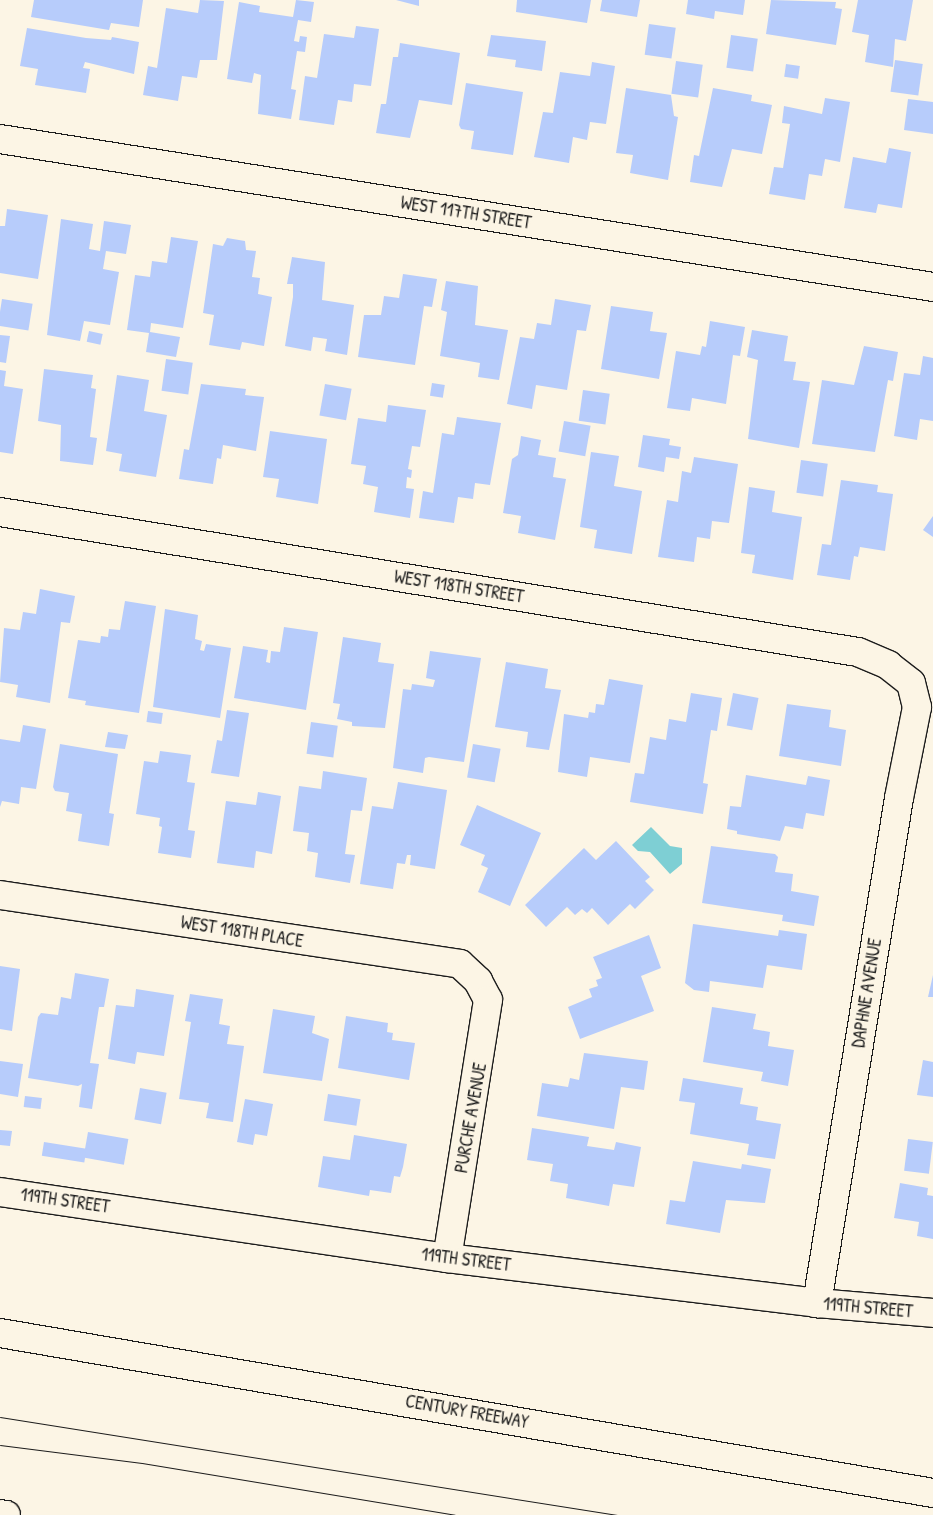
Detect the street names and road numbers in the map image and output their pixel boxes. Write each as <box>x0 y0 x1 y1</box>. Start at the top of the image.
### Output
street label: WEST 117TH STREET <box>399 192 533 234</box>
street label: WEST 118TH STREET <box>393 566 525 608</box>
street label: WEST 118TH PLACE <box>179 912 305 952</box>
street label: DAPHNE AVENUE <box>848 937 886 1049</box>
street label: PURCHE AVENUE <box>451 1061 491 1175</box>
street label: 119TH STREET <box>19 1184 111 1218</box>
street label: 119TH STREET <box>420 1244 512 1276</box>
street label: 119TH STREET <box>822 1293 914 1323</box>
street label: CENTURY FREEWAY <box>404 1391 530 1433</box>

